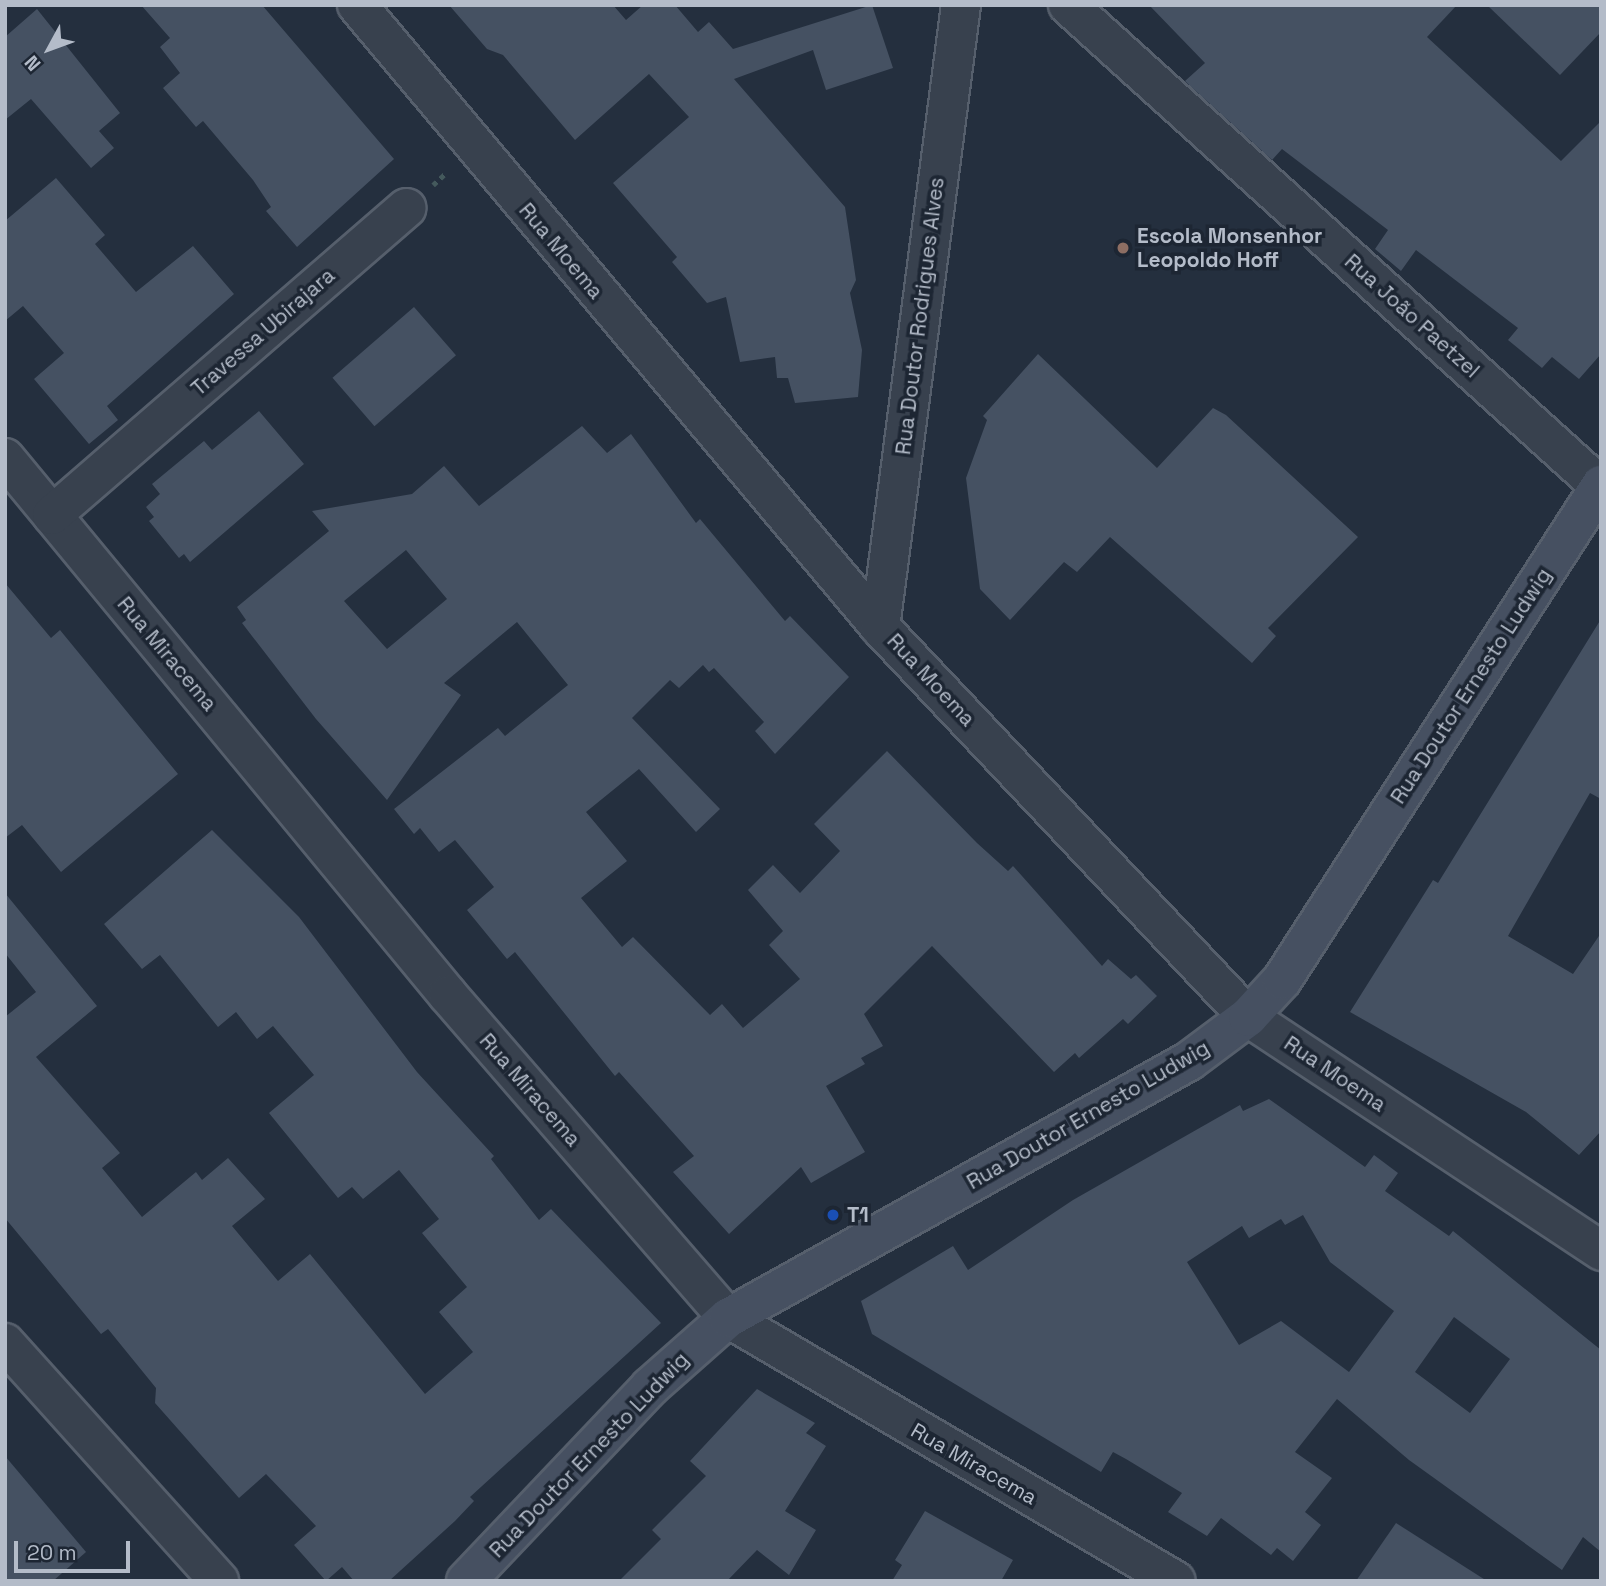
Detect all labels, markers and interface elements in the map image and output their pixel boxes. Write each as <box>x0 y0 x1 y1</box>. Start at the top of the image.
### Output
north arrow <box>14 14 84 84</box>
text: N <box>19 50 46 76</box>
street label: Rua Doutor Rodrigues Alves <box>890 176 950 456</box>
street label: Rua Moema <box>514 198 608 304</box>
place label: Escola Monsenhor Leopoldo Hoff <box>1137 223 1322 273</box>
marker: Escola Monsenhor Leopoldo Hoff <box>1115 240 1131 256</box>
street label: Rua João Paetzel <box>1339 249 1485 383</box>
street label: Travessa Ubirajara <box>186 263 340 401</box>
street label: Rua Doutor Ernesto Ludwig <box>1385 564 1557 808</box>
street label: Rua Miracema <box>112 592 222 716</box>
street label: Rua Moema <box>882 629 980 731</box>
street label: Rua Miracema <box>474 1028 586 1152</box>
street label: Rua Moema <box>1279 1031 1391 1117</box>
street label: Rua Doutor Ernesto Ludwig <box>962 1035 1214 1195</box>
place label: T1 <box>847 1202 869 1228</box>
marker: T1 <box>825 1207 841 1223</box>
street label: Rua Doutor Ernesto Ludwig <box>484 1347 694 1563</box>
street label: Rua Miracema <box>906 1418 1042 1510</box>
scale bar <box>18 1526 133 1570</box>
text: 20 m <box>27 1539 77 1566</box>

